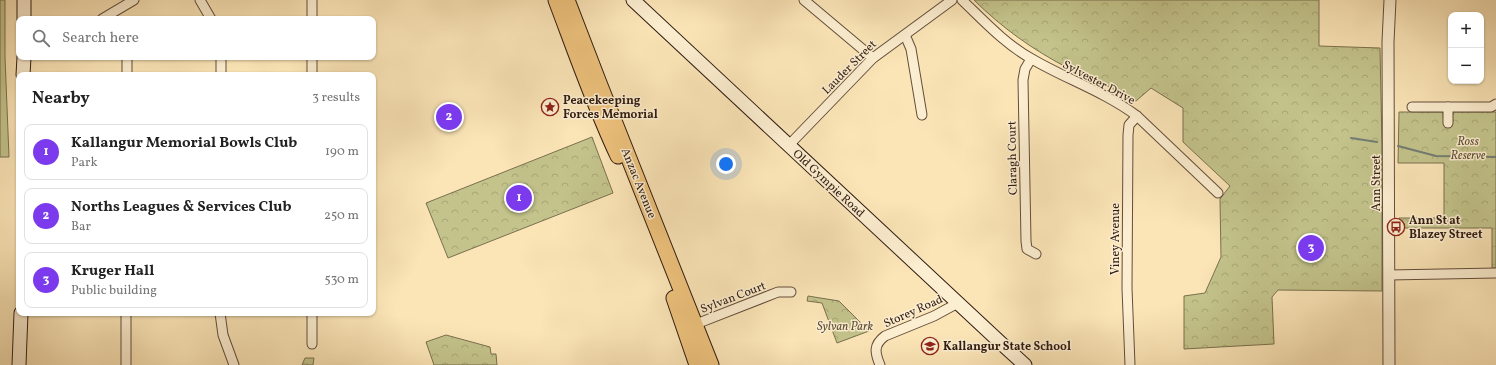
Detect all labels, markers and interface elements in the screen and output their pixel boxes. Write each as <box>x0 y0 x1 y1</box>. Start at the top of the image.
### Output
map controls <box>1448 12 1484 84</box>
button: + <box>1448 12 1484 48</box>
search box <box>16 16 376 60</box>
icon: search <box>30 27 52 49</box>
text: Search here <box>62 28 139 49</box>
street label: Lauder Street <box>819 37 880 98</box>
button: − <box>1448 48 1484 84</box>
street label: Sylvester Drive <box>1059 57 1138 109</box>
text: Nearby <box>32 87 90 110</box>
text: 3 results <box>312 89 360 107</box>
place label: Peacekeeping Forces Memorial <box>563 93 658 123</box>
place icon: Peacekeeping Forces Memorial <box>540 97 560 117</box>
pin: 2 <box>436 102 462 132</box>
street label: Claragh Court <box>1004 121 1022 195</box>
text: Kallangur Memorial Bowls Club <box>71 133 297 154</box>
park label: Ross Reserve <box>1451 134 1486 164</box>
text: 1 <box>43 143 49 161</box>
text: 190 m <box>325 143 359 161</box>
street label: Anzac Avenue <box>617 146 660 221</box>
street label: Old Gympie Road <box>789 146 868 221</box>
text: Park <box>71 154 98 172</box>
your location <box>716 154 736 174</box>
street label: Ann Street <box>1369 155 1385 211</box>
pin: 1 <box>506 183 532 213</box>
text: Norths Leagues & Services Club <box>71 197 291 218</box>
street label: Viney Avenue <box>1108 203 1124 275</box>
text: 2 <box>43 207 49 225</box>
text: 250 m <box>324 207 359 225</box>
place label: Ann St at Blazey Street <box>1409 213 1483 243</box>
bus stop icon: Ann St at Blazey Street <box>1386 217 1406 237</box>
text: Bar <box>71 218 91 236</box>
pin: 3 <box>1298 233 1324 263</box>
text: Kruger Hall <box>71 261 154 282</box>
text: 3 <box>43 271 49 289</box>
text: 530 m <box>324 271 359 289</box>
street label: Sylvan Court <box>698 278 768 318</box>
text: Public building <box>71 282 157 300</box>
street label: Storey Road <box>881 292 946 332</box>
park label: Sylvan Park <box>817 319 873 335</box>
school or university icon: Kallangur State School <box>920 336 940 356</box>
place label: Kallangur State School <box>943 339 1071 355</box>

